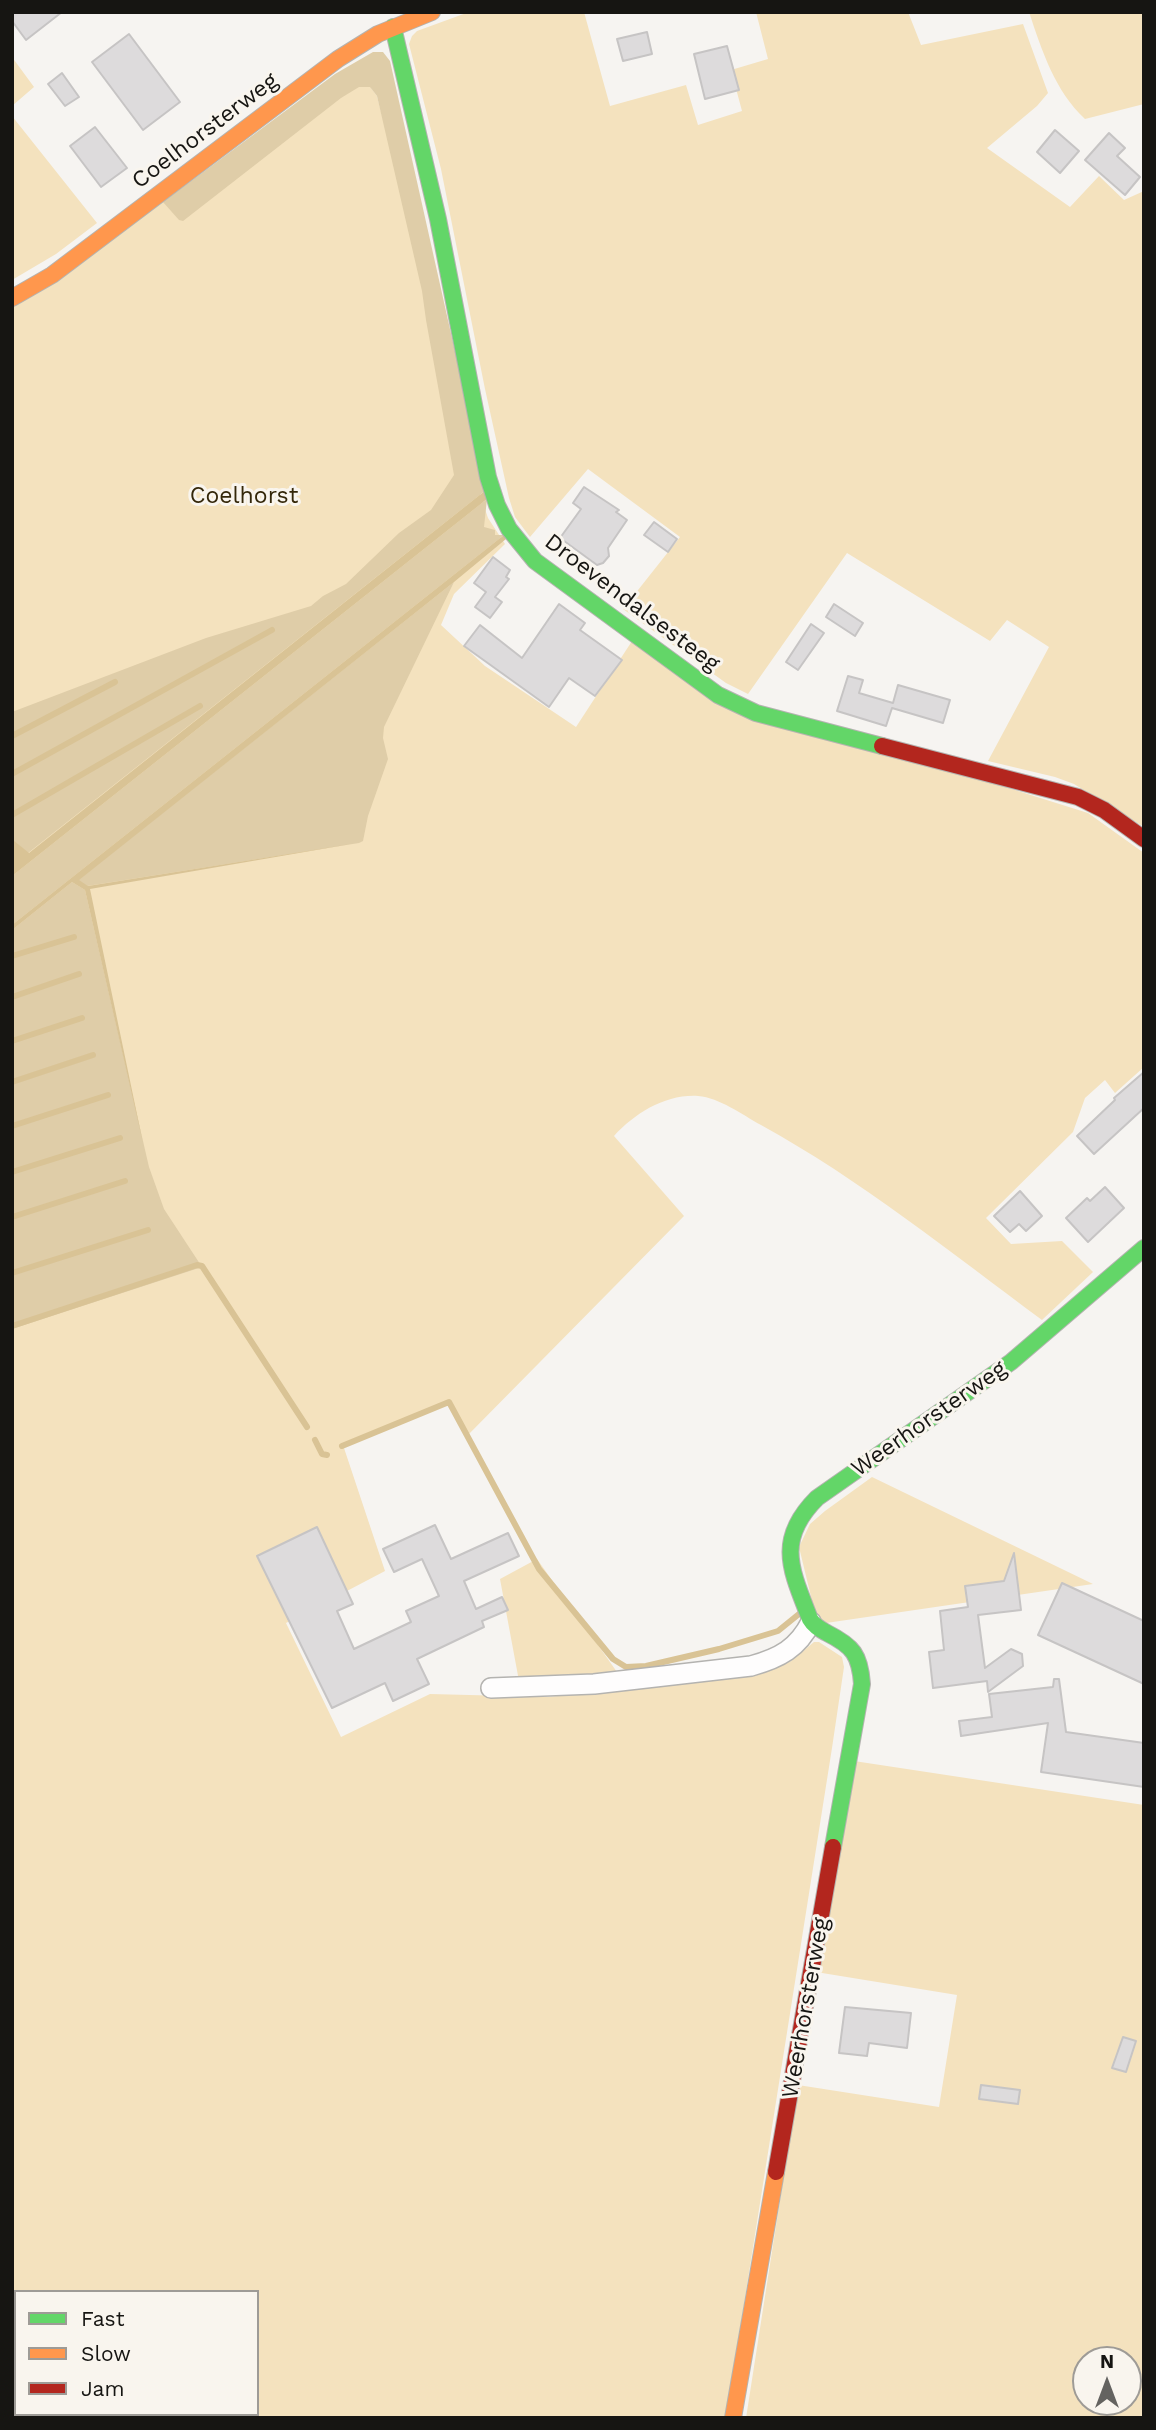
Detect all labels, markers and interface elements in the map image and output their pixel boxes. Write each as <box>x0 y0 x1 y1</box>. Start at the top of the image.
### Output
street label: Coelhorsterweg <box>127 67 283 195</box>
park label: Coelhorst <box>190 482 298 510</box>
street label: Droevendalsesteeg <box>539 528 725 678</box>
street label: Weerhorsterweg <box>846 1355 1012 1483</box>
street label: Weerhorsterweg <box>777 1916 835 2100</box>
legend <box>14 2290 259 2416</box>
text: Fast <box>81 2306 125 2331</box>
text: Slow <box>81 2341 131 2366</box>
north arrow <box>1072 2346 1142 2416</box>
text: N <box>1100 2350 1114 2373</box>
text: Jam <box>81 2376 124 2401</box>

